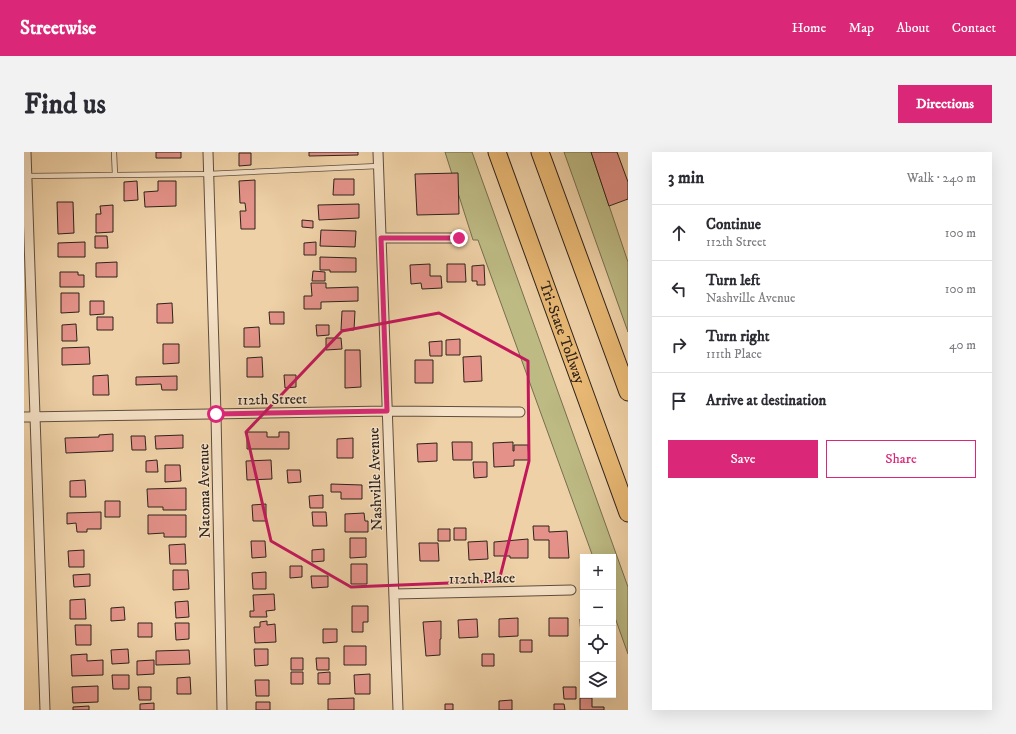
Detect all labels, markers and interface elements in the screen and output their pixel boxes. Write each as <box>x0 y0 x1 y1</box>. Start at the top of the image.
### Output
text: Streetwise <box>20 17 96 40</box>
text: Home <box>792 19 826 37</box>
text: Map <box>848 19 874 37</box>
text: About <box>896 19 930 37</box>
text: Contact <box>952 19 996 37</box>
button: Directions <box>898 85 992 123</box>
text: Find us <box>24 87 106 122</box>
text: 3 min <box>668 167 704 189</box>
text: Walk · 240 m <box>907 170 976 186</box>
text: Continue <box>706 215 761 234</box>
icon: ahead <box>668 222 690 244</box>
text: 100 m <box>945 225 976 241</box>
route end <box>450 229 468 247</box>
text: 112th Street <box>706 234 766 250</box>
text: Turn left <box>706 271 760 290</box>
icon: left <box>668 278 690 300</box>
street label: Tri-State Tollway <box>535 279 590 387</box>
text: 100 m <box>945 281 976 297</box>
text: Nashville Avenue <box>706 290 795 306</box>
text: Turn right <box>706 327 769 346</box>
icon: right <box>668 334 690 356</box>
text: 40 m <box>949 337 976 353</box>
text: 111th Place <box>706 346 762 362</box>
street label: 112th Street <box>237 389 307 410</box>
icon: arrive <box>668 390 690 412</box>
text: Arrive at destination <box>706 391 826 410</box>
route start <box>207 405 225 423</box>
street label: Nashville Avenue <box>364 427 387 531</box>
button: Save <box>668 440 818 478</box>
button: Share <box>826 440 976 478</box>
street label: Natoma Avenue <box>194 444 215 538</box>
map controls <box>580 554 616 698</box>
button: + <box>580 554 616 590</box>
street label: 112th Place <box>449 568 515 589</box>
button: − <box>580 590 616 626</box>
button: locate <box>580 626 616 662</box>
button: layers <box>580 662 616 698</box>

